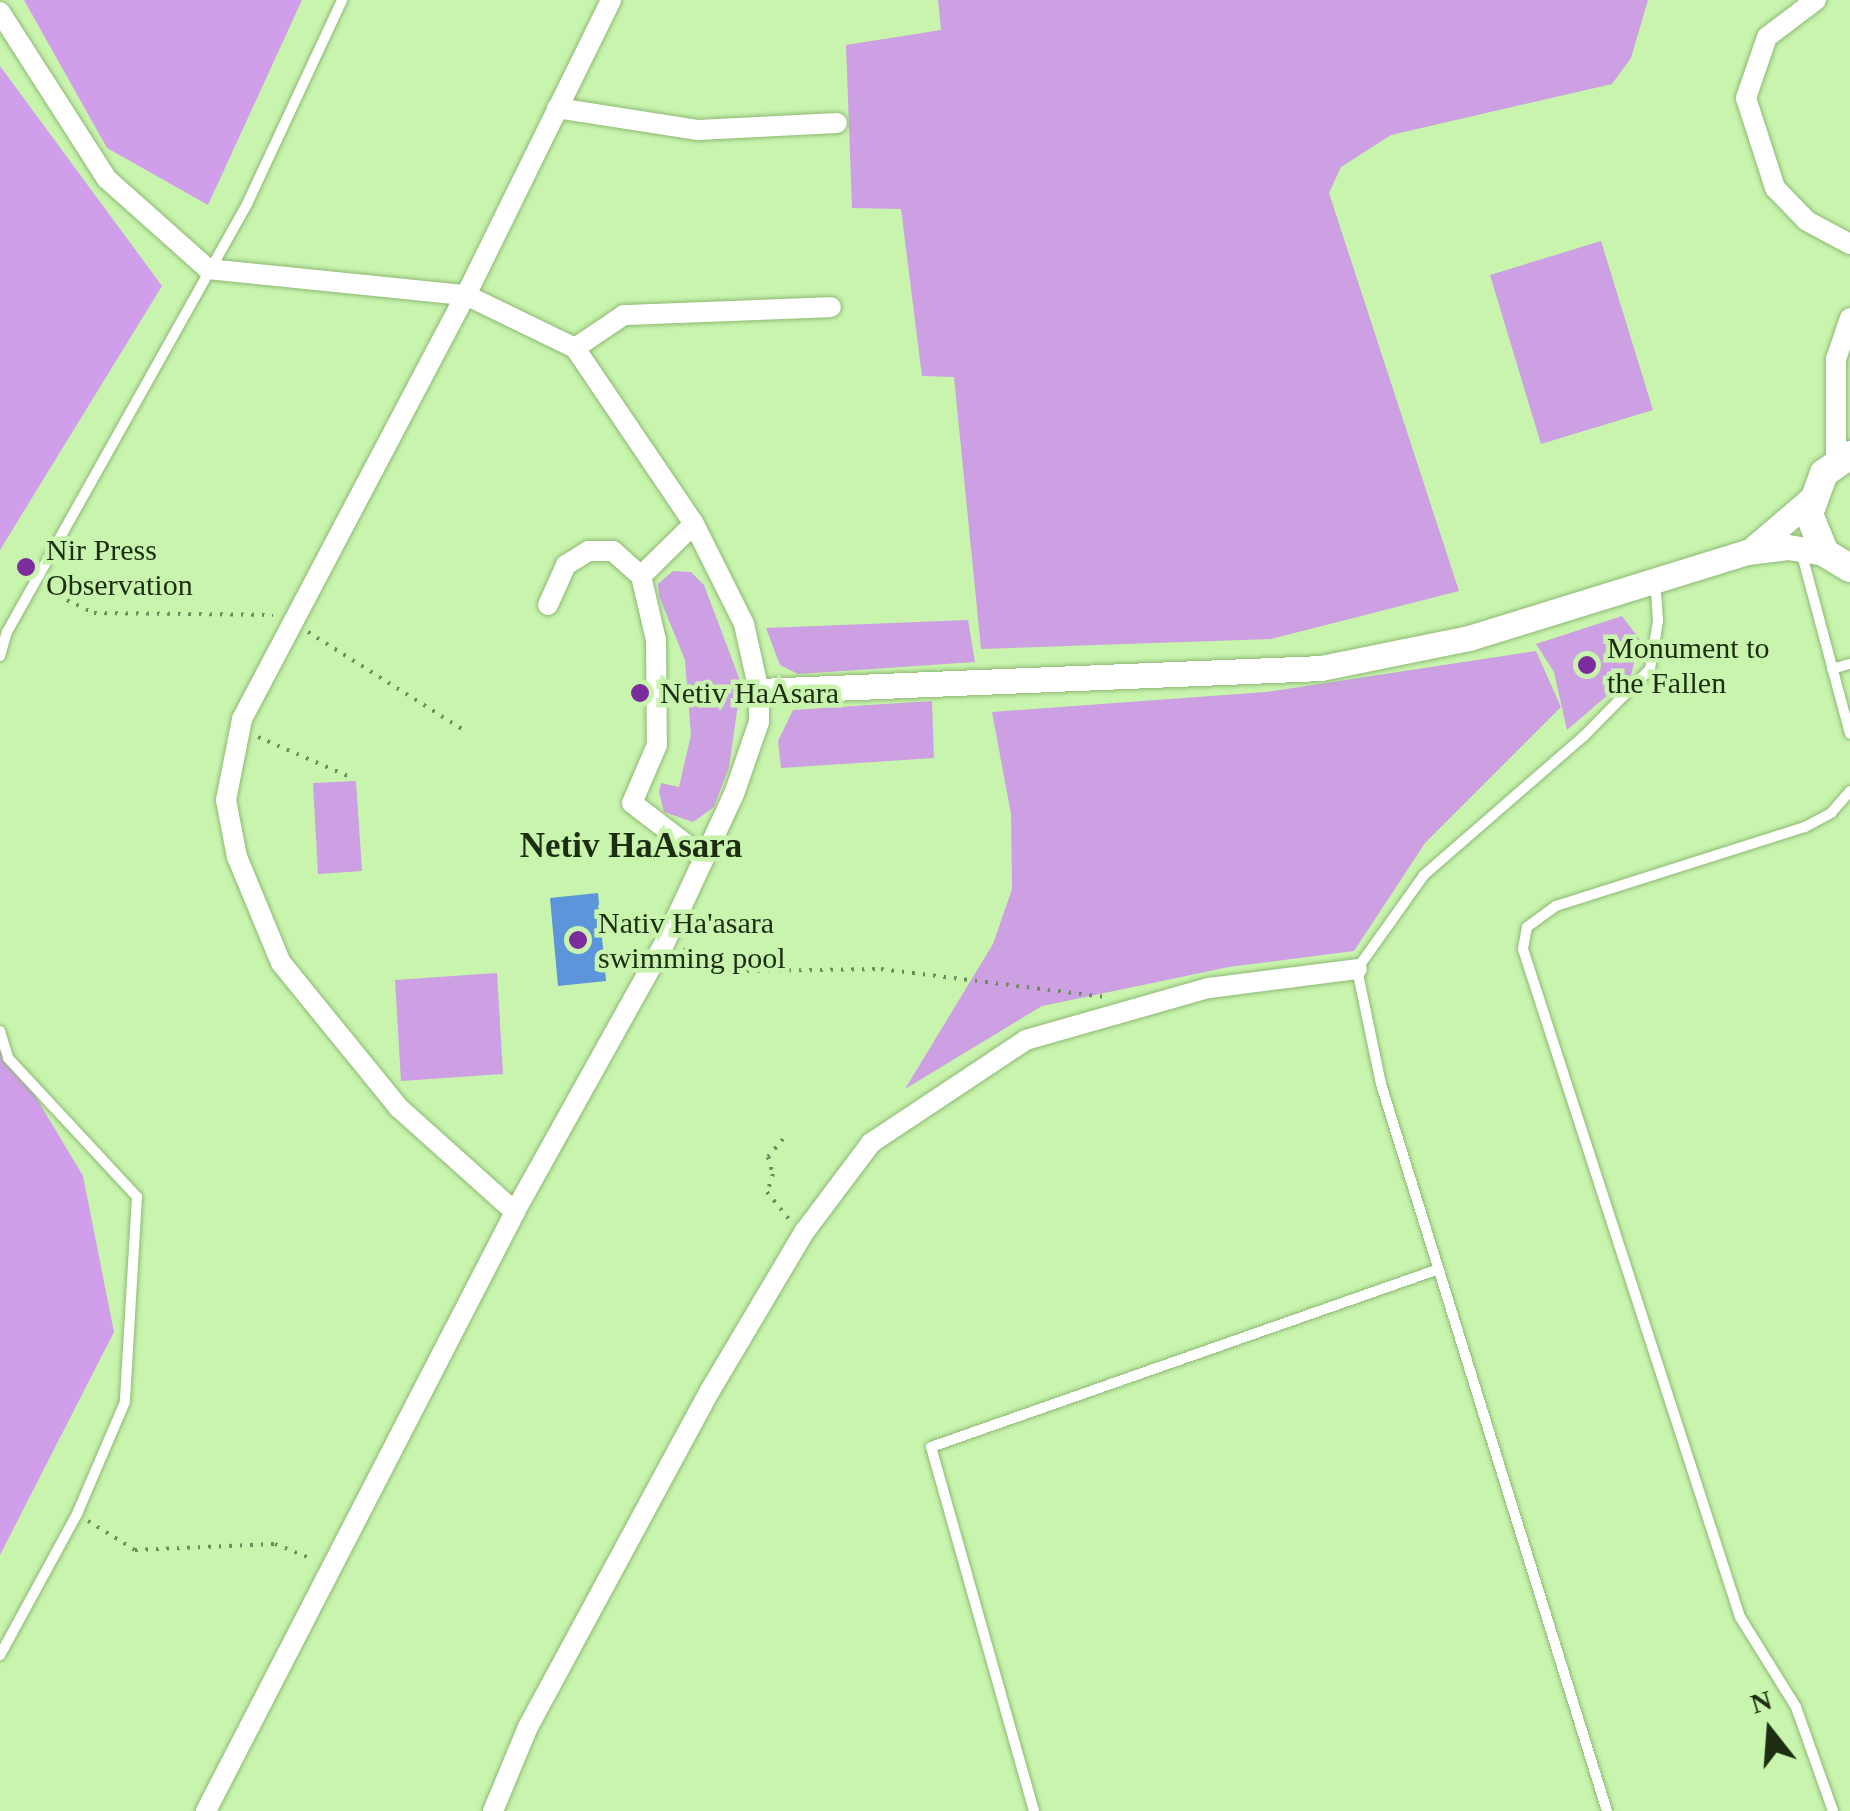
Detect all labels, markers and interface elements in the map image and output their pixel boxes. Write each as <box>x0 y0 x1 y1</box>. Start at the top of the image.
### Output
place label: Nir Press Observation <box>46 532 193 602</box>
marker: Nir Press Observation <box>15 556 37 578</box>
place label: Monument to the Fallen <box>1607 630 1769 700</box>
marker: Monument to the Fallen <box>1576 654 1598 676</box>
place label: Netiv HaAsara <box>660 675 839 711</box>
marker: Netiv HaAsara <box>629 682 651 704</box>
district label: Netiv HaAsara <box>520 825 742 867</box>
place label: Nativ Ha'asara swimming pool <box>598 905 786 976</box>
marker: Nativ Ha'asara swimming pool <box>567 929 589 951</box>
north arrow <box>1720 1681 1820 1781</box>
text: N <box>1747 1684 1775 1720</box>

